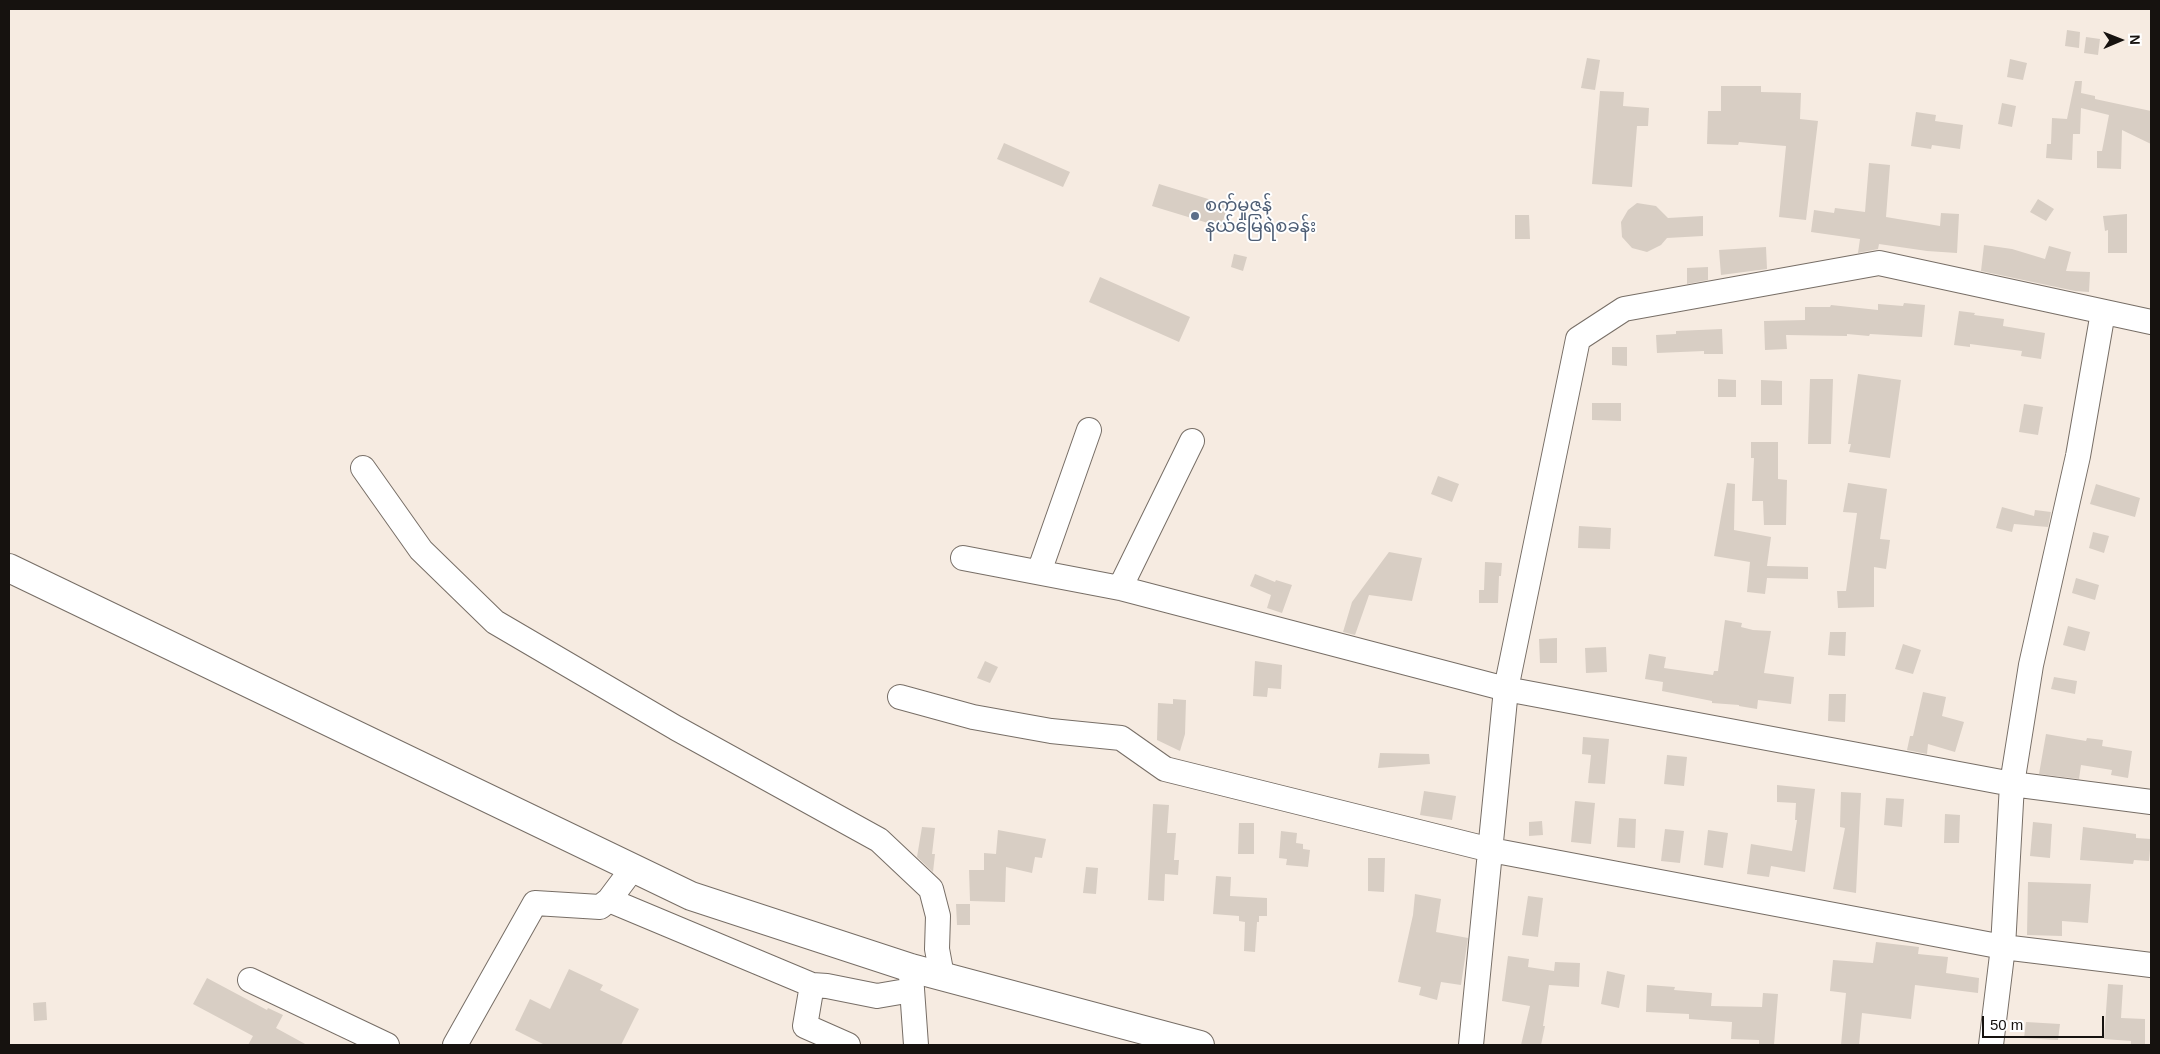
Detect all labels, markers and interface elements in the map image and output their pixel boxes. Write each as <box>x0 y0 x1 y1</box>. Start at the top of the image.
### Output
north arrow <box>2095 15 2145 65</box>
text: N <box>2127 35 2143 45</box>
place label: စက်မှုဇုန် နယ်မြေရဲစခန်း <box>1205 195 1316 238</box>
marker: စက်မှုဇုန် နယ်မြေရဲစခန်း <box>1189 210 1201 222</box>
scale bar <box>1985 1006 2108 1038</box>
text: 50 m <box>1990 1016 2023 1033</box>

